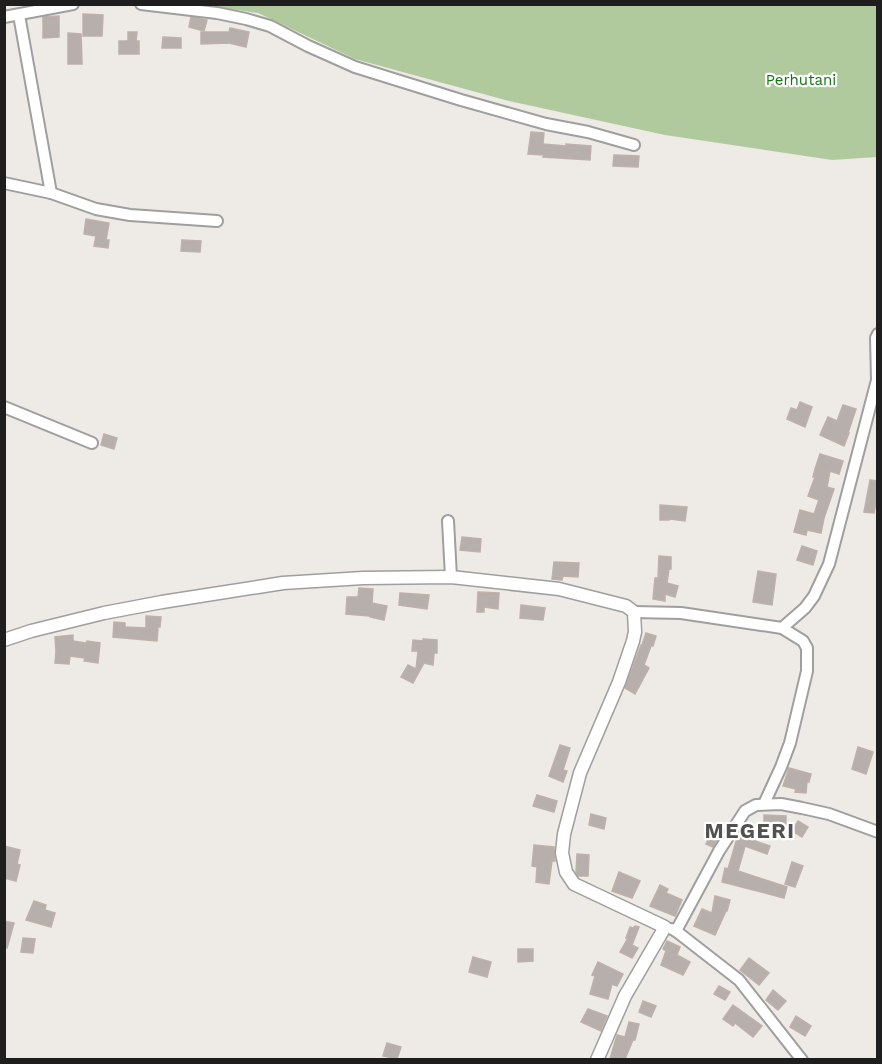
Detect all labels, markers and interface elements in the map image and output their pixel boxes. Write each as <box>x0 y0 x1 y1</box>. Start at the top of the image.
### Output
park label: Perhutani <box>766 71 836 89</box>
district label: MEGERI <box>705 818 795 843</box>

